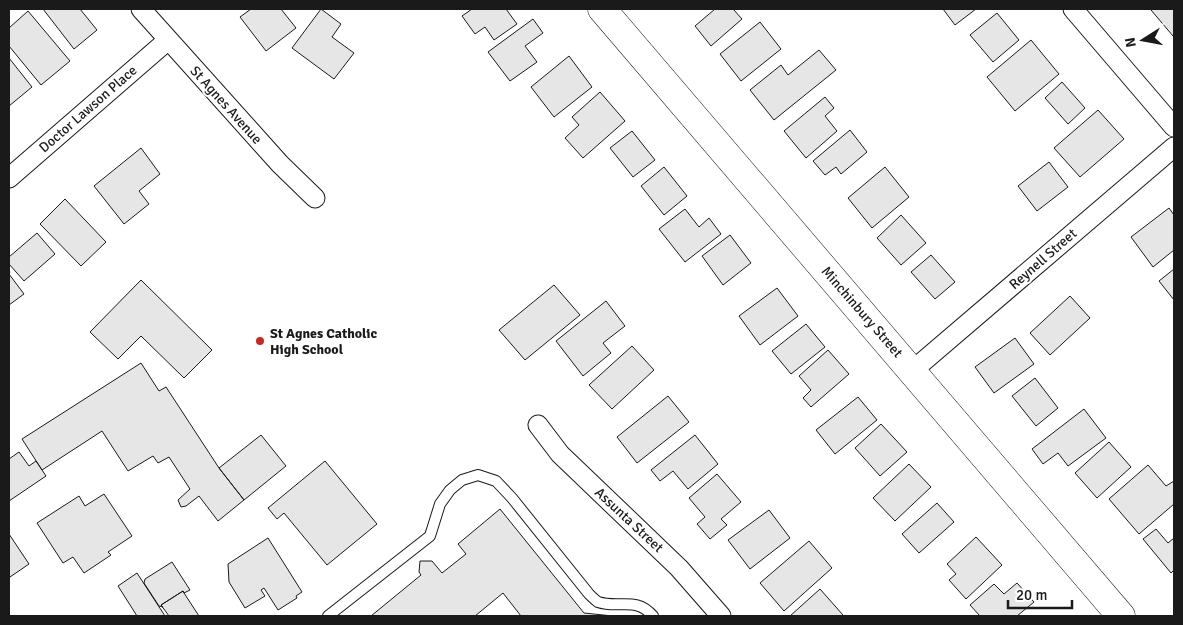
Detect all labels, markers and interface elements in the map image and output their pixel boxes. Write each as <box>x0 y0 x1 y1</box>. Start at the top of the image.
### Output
north arrow <box>1118 15 1168 65</box>
text: N <box>1121 36 1140 49</box>
street label: Doctor Lawson Place <box>36 62 140 156</box>
street label: St Agnes Avenue <box>186 62 266 148</box>
street label: Reynell Street <box>1006 225 1080 293</box>
street label: Minchinbury Street <box>818 263 906 361</box>
place label: St Agnes Catholic High School <box>270 325 377 358</box>
marker: St Agnes Catholic High School <box>254 335 266 347</box>
street label: Assunta Street <box>591 484 667 556</box>
scale bar <box>1008 578 1072 610</box>
text: 20 m <box>1016 586 1047 604</box>

